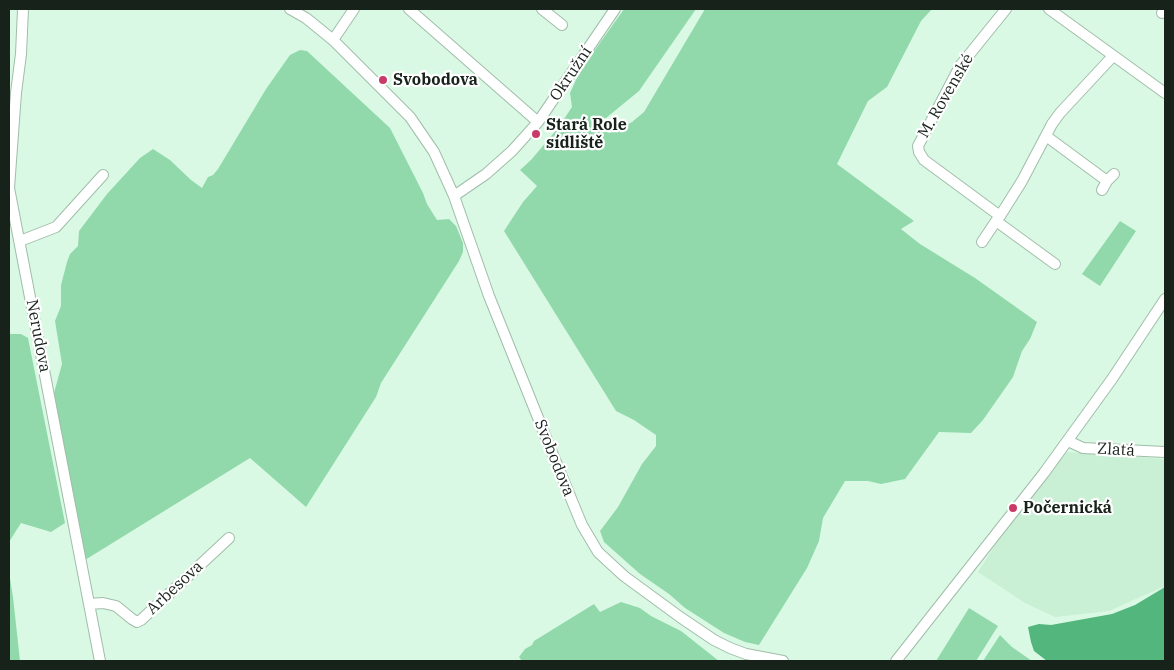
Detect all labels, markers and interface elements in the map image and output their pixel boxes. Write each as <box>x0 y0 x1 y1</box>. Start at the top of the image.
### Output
street label: Okružní <box>546 43 596 105</box>
street label: M. Rovenské <box>914 50 978 142</box>
place label: Svobodova <box>393 70 478 90</box>
marker: Svobodova <box>377 74 389 86</box>
place label: Stará Role sídliště <box>546 115 627 153</box>
marker: Stará Role sídliště <box>530 128 542 140</box>
street label: Nerudova <box>22 298 54 374</box>
street label: Svobodova <box>530 417 578 499</box>
street label: Zlatá <box>1097 439 1135 461</box>
place label: Počernická <box>1023 498 1112 518</box>
marker: Počernická <box>1007 502 1019 514</box>
street label: Arbesova <box>143 557 207 619</box>

